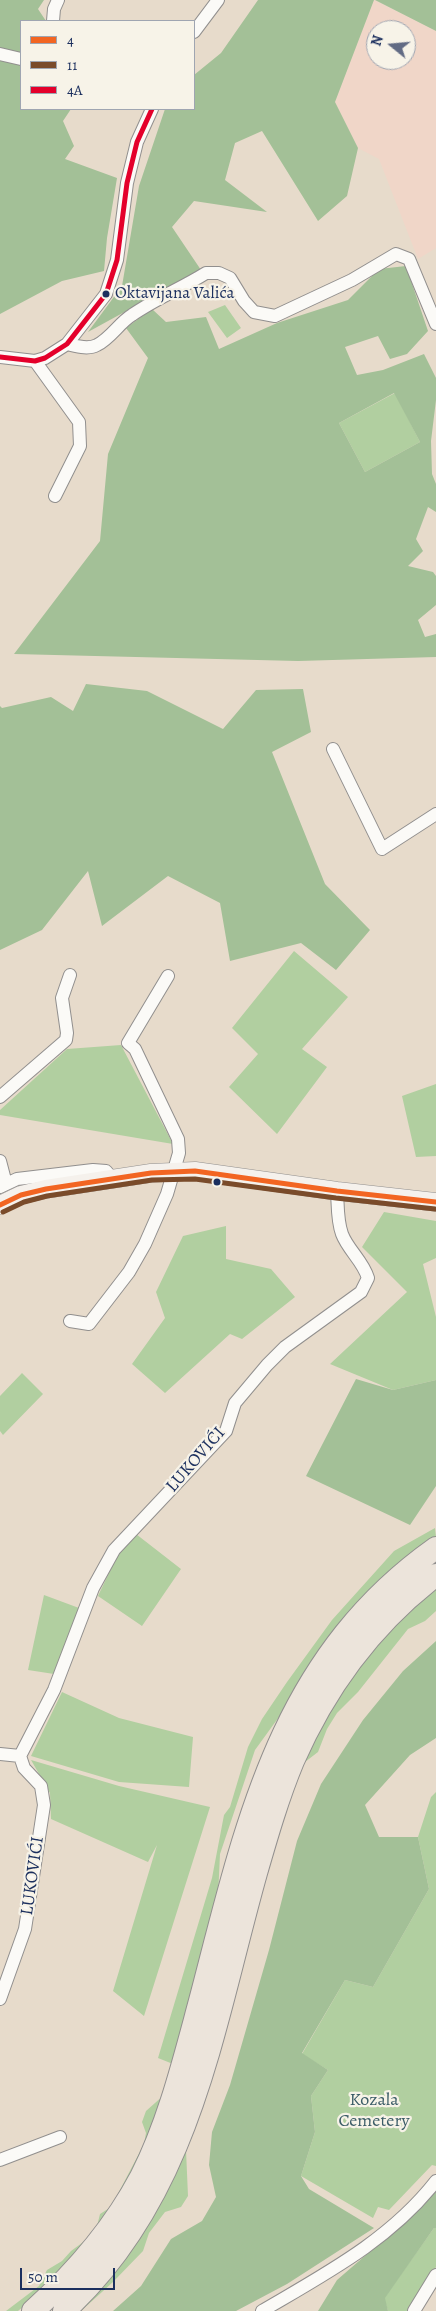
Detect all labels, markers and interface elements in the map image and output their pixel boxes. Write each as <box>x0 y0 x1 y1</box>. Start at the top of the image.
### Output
legend <box>20 20 195 110</box>
north arrow <box>366 20 416 70</box>
text: 4 <box>67 30 74 50</box>
text: N <box>367 33 388 48</box>
text: 11 <box>67 55 77 75</box>
text: 4A <box>67 80 83 100</box>
place label: Oktavijana Valića <box>115 284 234 304</box>
marker: Oktavijana Valića <box>101 289 111 299</box>
unlabelled marker <box>212 1177 222 1187</box>
street label: LUKOVIĆI <box>162 1423 230 1497</box>
street label: LUKOVIĆI <box>17 1835 49 1917</box>
park label: Kozala Cemetery <box>338 2090 410 2132</box>
scale bar <box>22 2258 118 2290</box>
text: 50 m <box>28 2267 58 2287</box>

